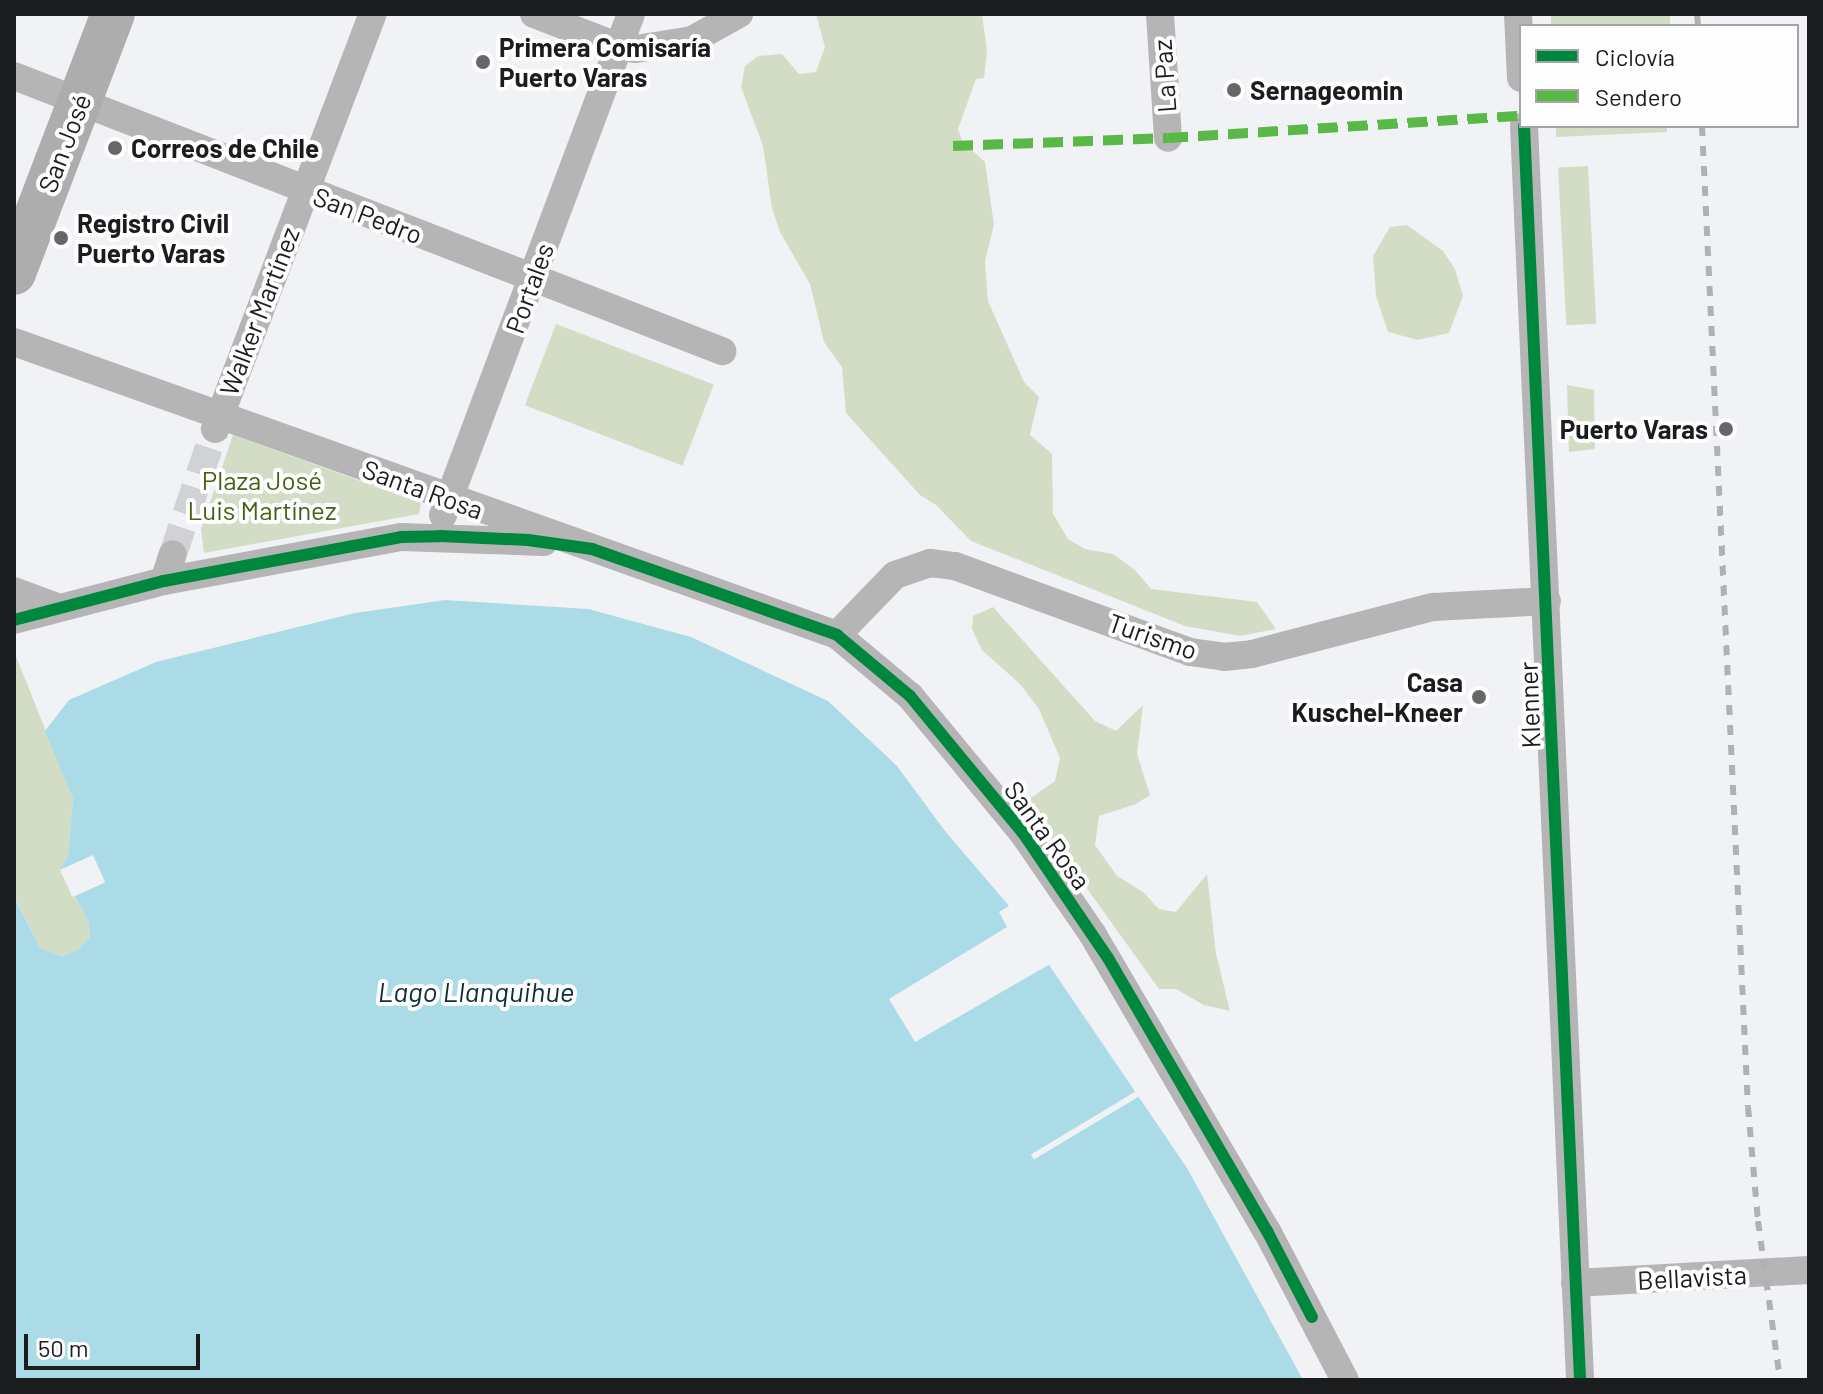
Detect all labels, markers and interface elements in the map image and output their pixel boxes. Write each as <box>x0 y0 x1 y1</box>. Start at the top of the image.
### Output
legend <box>1519 24 1799 128</box>
place label: Primera Comisaría Puerto Varas <box>499 31 711 92</box>
street label: La Paz <box>1146 38 1182 114</box>
text: Ciclovía <box>1595 42 1675 71</box>
marker: Primera Comisaría Puerto Varas <box>474 53 492 71</box>
place label: Sernageomin <box>1250 74 1403 106</box>
marker: Sernageomin <box>1225 81 1243 99</box>
text: Sendero <box>1595 82 1682 111</box>
street label: San José <box>31 89 97 197</box>
place label: Correos de Chile <box>131 132 319 164</box>
marker: Correos de Chile <box>106 139 124 157</box>
street label: San Pedro <box>309 180 427 250</box>
place label: Registro Civil Puerto Varas <box>77 207 229 268</box>
street label: Walker Martínez <box>213 222 305 400</box>
marker: Registro Civil Puerto Varas <box>52 229 70 247</box>
street label: Portales <box>498 239 560 337</box>
place label: Puerto Varas <box>1560 413 1708 445</box>
marker: Puerto Varas <box>1715 418 1737 440</box>
street label: Santa Rosa <box>358 453 488 525</box>
park label: Plaza José Luis Martínez <box>188 464 336 526</box>
street label: Turismo <box>1105 606 1201 666</box>
street label: Klenner <box>1512 661 1546 749</box>
place label: Casa Kuschel-Kneer <box>1291 666 1463 728</box>
marker: Casa Kuschel-Kneer <box>1470 688 1488 706</box>
street label: Santa Rosa <box>998 775 1098 895</box>
water label: Lago Llanquihue <box>378 974 574 1008</box>
street label: Bellavista <box>1637 1259 1747 1295</box>
scale bar <box>28 1318 204 1368</box>
text: 50 m <box>38 1333 89 1362</box>

